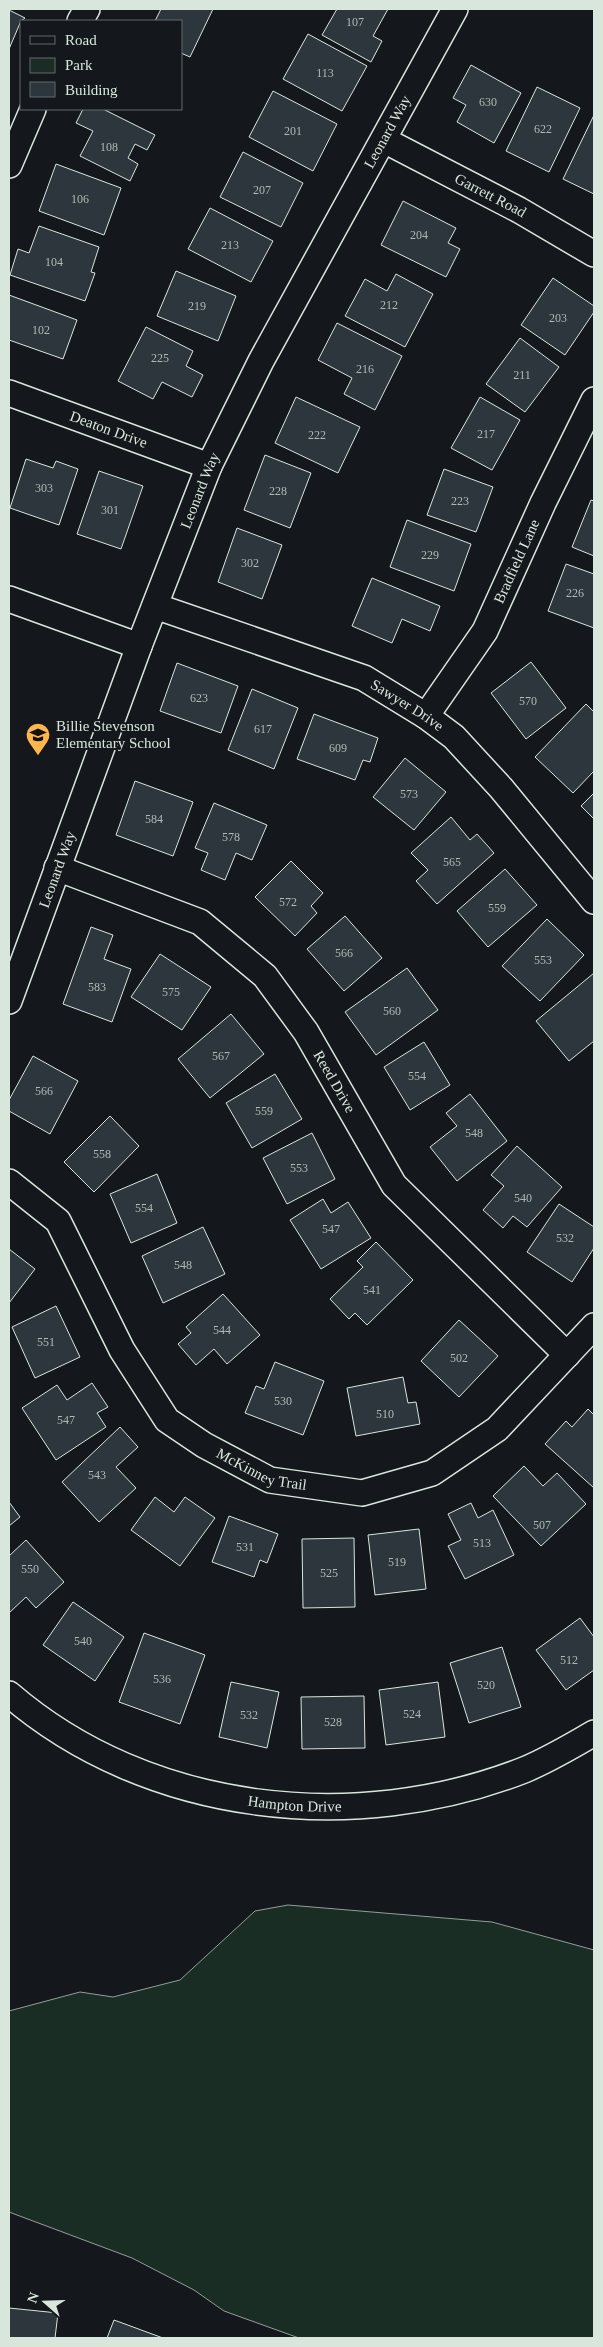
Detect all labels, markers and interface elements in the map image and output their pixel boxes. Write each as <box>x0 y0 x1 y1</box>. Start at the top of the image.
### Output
house number: 107 <box>346 15 364 29</box>
legend <box>20 20 182 110</box>
text: Road <box>65 32 97 48</box>
text: Park <box>65 57 93 73</box>
house number: 113 <box>316 66 334 80</box>
text: Building <box>65 82 118 98</box>
street label: Leonard Way <box>361 92 414 171</box>
house number: 630 <box>479 95 497 109</box>
house number: 622 <box>534 122 552 136</box>
house number: 201 <box>284 124 302 138</box>
house number: 108 <box>100 140 118 154</box>
street label: Garrett Road <box>452 170 529 221</box>
house number: 207 <box>253 183 271 197</box>
house number: 106 <box>71 192 89 206</box>
house number: 204 <box>410 228 428 242</box>
house number: 213 <box>221 238 239 252</box>
house number: 104 <box>45 255 63 269</box>
house number: 212 <box>380 298 398 312</box>
house number: 219 <box>188 299 206 313</box>
house number: 203 <box>549 311 567 325</box>
house number: 102 <box>32 323 50 337</box>
house number: 225 <box>151 351 169 365</box>
house number: 216 <box>356 362 374 376</box>
house number: 211 <box>513 368 531 382</box>
street label: Deaton Drive <box>68 408 150 451</box>
house number: 217 <box>477 427 495 441</box>
house number: 222 <box>308 428 326 442</box>
street label: Leonard Way <box>177 449 223 531</box>
house number: 303 <box>35 481 53 495</box>
house number: 228 <box>269 484 287 498</box>
house number: 223 <box>451 494 469 508</box>
house number: 301 <box>101 503 119 517</box>
street label: Bradfield Lane <box>491 516 543 606</box>
house number: 229 <box>421 548 439 562</box>
house number: 302 <box>241 556 259 570</box>
house number: 226 <box>566 586 584 600</box>
street label: Sawyer Drive <box>368 676 447 734</box>
house number: 623 <box>190 691 208 705</box>
house number: 570 <box>519 694 537 708</box>
place label: Billie Stevenson Elementary School <box>56 718 171 751</box>
school or university icon: Billie Stevenson Elementary School <box>25 722 51 756</box>
house number: 617 <box>254 722 272 736</box>
house number: 609 <box>329 741 347 755</box>
house number: 573 <box>400 787 418 801</box>
house number: 584 <box>145 812 163 826</box>
street label: Leonard Way <box>36 828 79 910</box>
house number: 578 <box>222 830 240 844</box>
house number: 565 <box>443 855 461 869</box>
house number: 572 <box>279 895 297 909</box>
house number: 559 <box>488 901 506 915</box>
house number: 566 <box>335 946 353 960</box>
house number: 553 <box>534 953 552 967</box>
house number: 583 <box>88 980 106 994</box>
house number: 575 <box>162 985 180 999</box>
house number: 560 <box>383 1004 401 1018</box>
street label: Reed Drive <box>310 1048 359 1116</box>
house number: 567 <box>212 1049 230 1063</box>
house number: 554 <box>408 1069 426 1083</box>
house number: 566 <box>35 1084 53 1098</box>
house number: 559 <box>255 1104 273 1118</box>
house number: 548 <box>465 1126 483 1140</box>
house number: 558 <box>93 1147 111 1161</box>
house number: 553 <box>290 1161 308 1175</box>
house number: 540 <box>514 1191 532 1205</box>
house number: 554 <box>135 1201 153 1215</box>
house number: 547 <box>322 1222 340 1236</box>
house number: 532 <box>556 1231 574 1245</box>
house number: 548 <box>174 1258 192 1272</box>
house number: 541 <box>363 1283 381 1297</box>
house number: 544 <box>213 1323 231 1337</box>
house number: 551 <box>37 1335 55 1349</box>
house number: 502 <box>450 1351 468 1365</box>
house number: 530 <box>274 1394 292 1408</box>
house number: 510 <box>376 1407 394 1421</box>
house number: 547 <box>57 1413 75 1427</box>
street label: McKinney Trail <box>214 1445 308 1493</box>
house number: 543 <box>88 1468 106 1482</box>
house number: 507 <box>533 1518 551 1532</box>
house number: 513 <box>473 1536 491 1550</box>
house number: 531 <box>236 1540 254 1554</box>
house number: 519 <box>388 1555 406 1569</box>
house number: 550 <box>21 1562 39 1576</box>
house number: 525 <box>320 1566 338 1580</box>
house number: 540 <box>74 1634 92 1648</box>
house number: 512 <box>560 1653 578 1667</box>
house number: 536 <box>153 1672 171 1686</box>
house number: 520 <box>477 1678 495 1692</box>
house number: 524 <box>403 1707 421 1721</box>
house number: 532 <box>240 1708 258 1722</box>
house number: 528 <box>324 1715 342 1729</box>
street label: Hampton Drive <box>247 1793 342 1815</box>
north arrow <box>20 2277 70 2327</box>
text: N <box>24 2290 42 2305</box>

